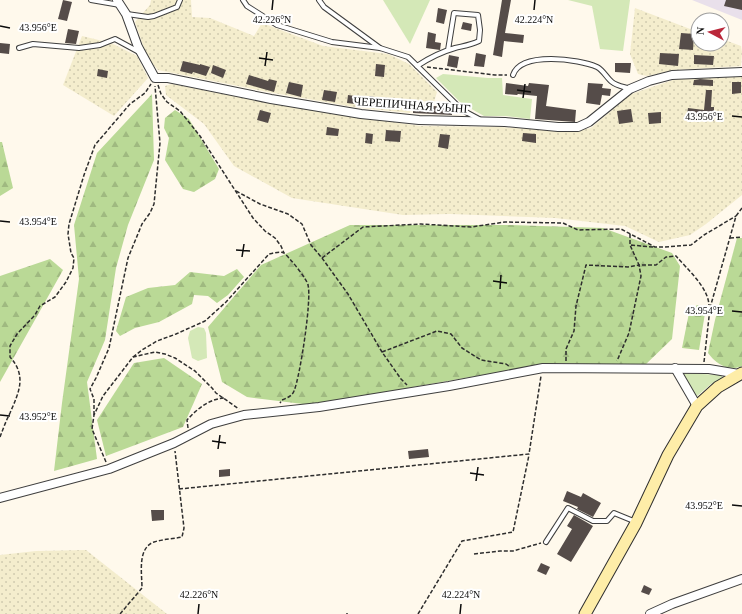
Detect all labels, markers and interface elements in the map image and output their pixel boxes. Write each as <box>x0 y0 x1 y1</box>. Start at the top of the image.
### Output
north arrow <box>690 12 730 52</box>
text: 42.226°N <box>253 14 291 25</box>
text: 42.224°N <box>515 14 553 25</box>
text: 43.956°E <box>19 22 57 33</box>
text: N <box>694 26 707 35</box>
street label: ЧЕРЕПИЧНАЯ УЫНГ <box>353 94 471 116</box>
text: 43.956°E <box>685 111 723 122</box>
text: 43.954°E <box>19 216 57 227</box>
text: 43.954°E <box>685 305 723 316</box>
text: 43.952°E <box>19 411 57 422</box>
text: 43.952°E <box>685 500 723 511</box>
text: 42.226°N <box>180 589 218 600</box>
text: 42.224°N <box>442 589 480 600</box>

